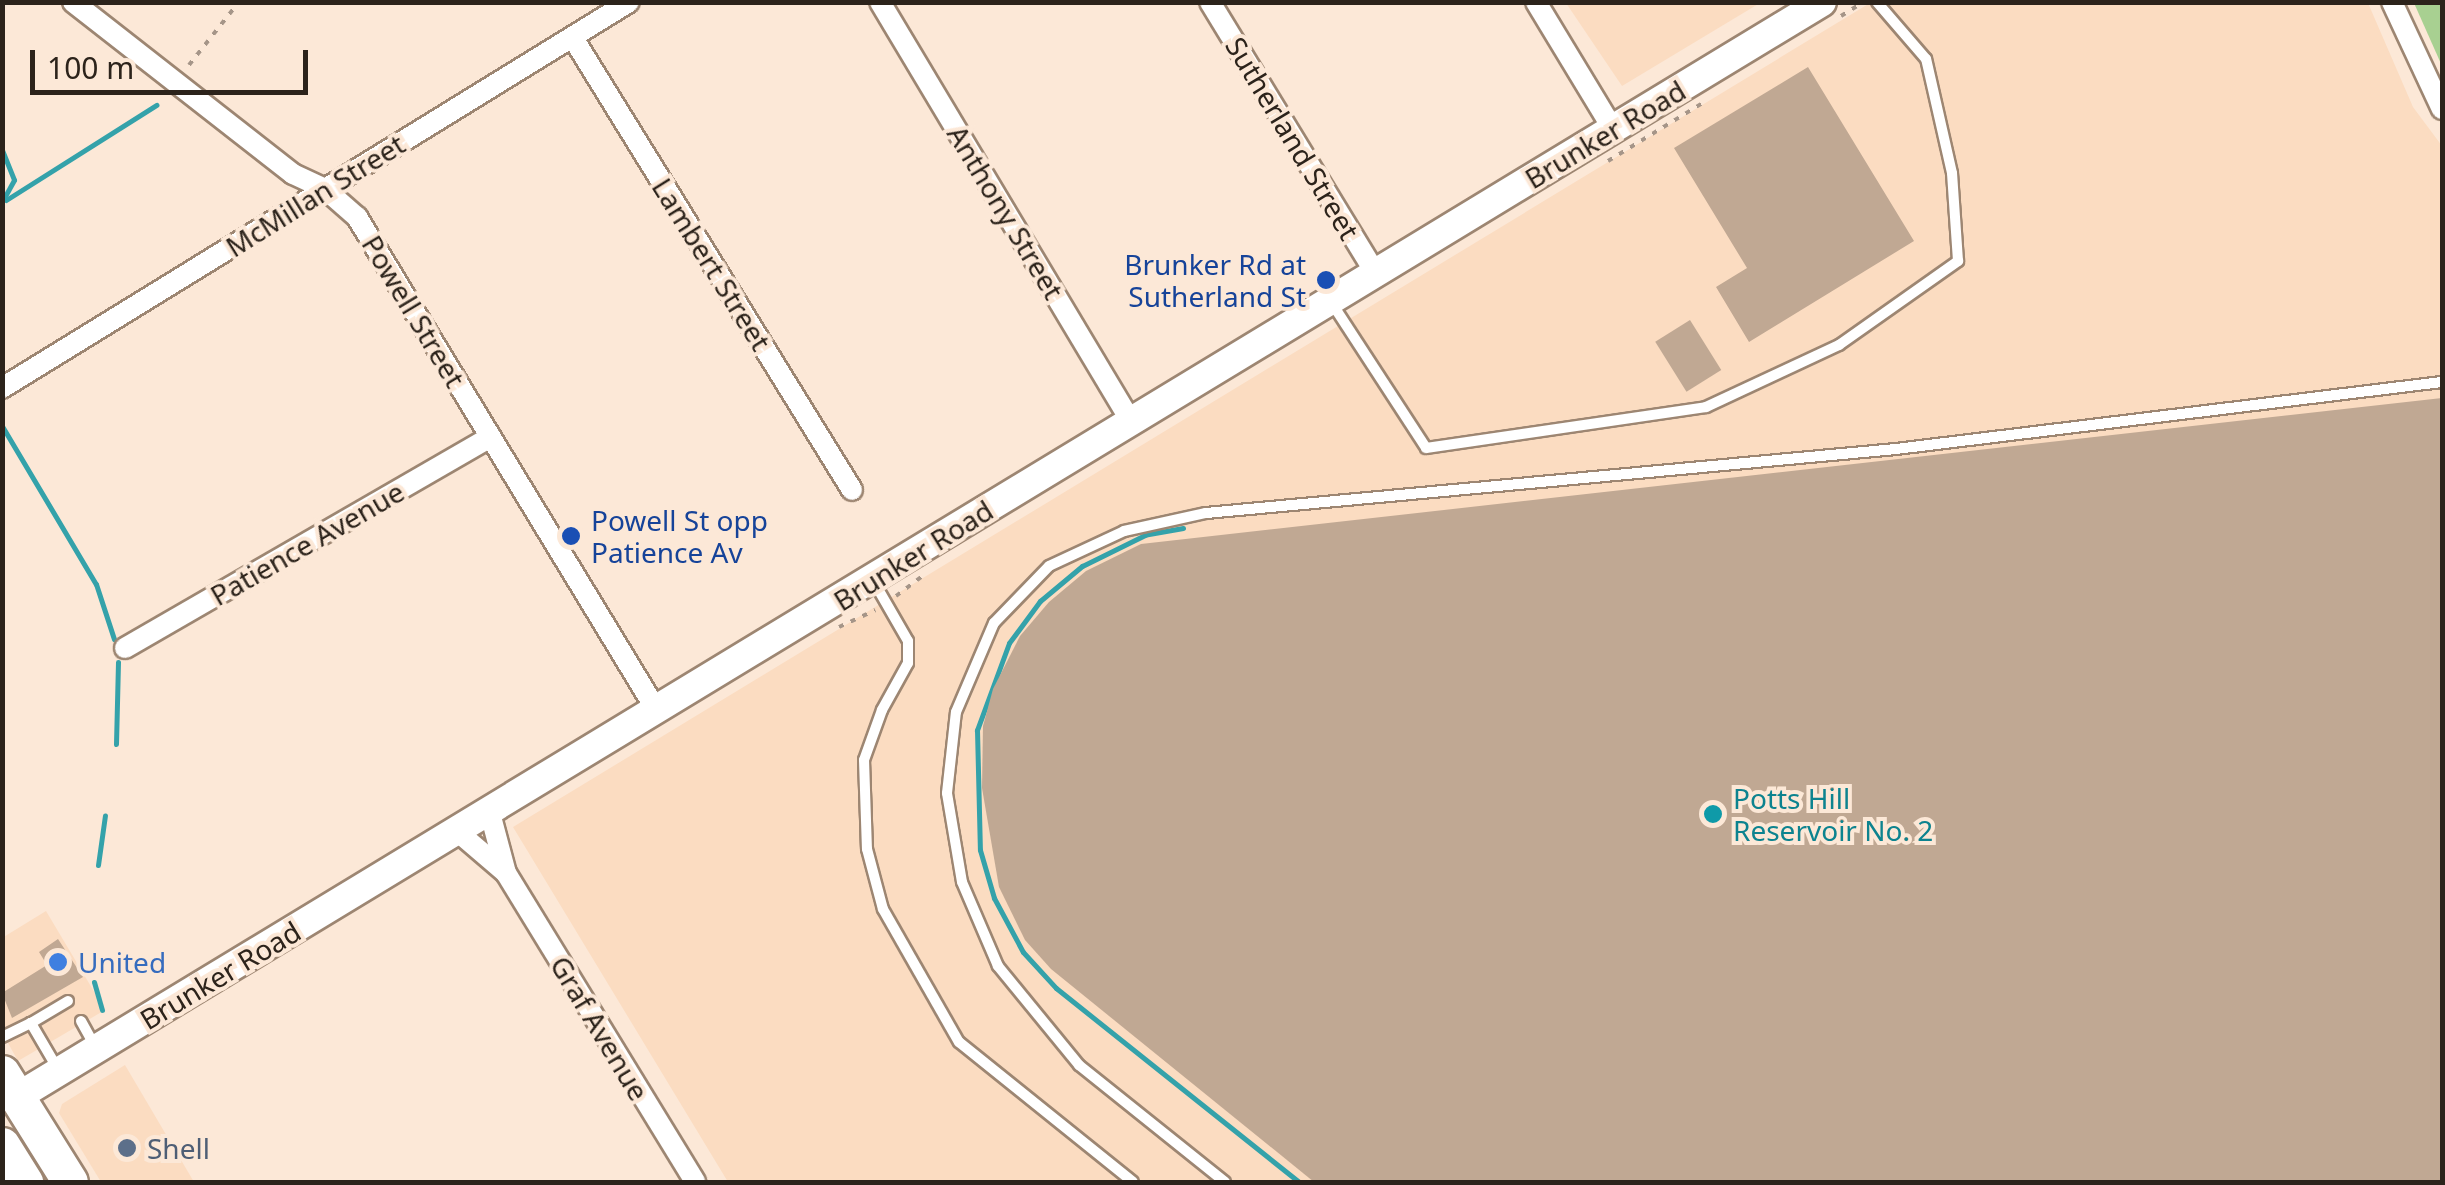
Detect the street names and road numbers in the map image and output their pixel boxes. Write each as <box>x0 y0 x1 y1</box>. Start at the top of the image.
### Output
street label: Sutherland Street <box>1219 31 1367 245</box>
street label: Brunker Road <box>1519 73 1691 195</box>
street label: Anthony Street <box>941 119 1071 305</box>
street label: McMillan Street <box>219 127 411 263</box>
street label: Lambert Street <box>646 172 778 356</box>
street label: Powell Street <box>356 229 472 393</box>
street label: Patience Avenue <box>204 474 410 612</box>
street label: Brunker Road <box>827 493 999 617</box>
street label: Brunker Road <box>134 914 306 1036</box>
street label: Graf Avenue <box>544 950 656 1106</box>

